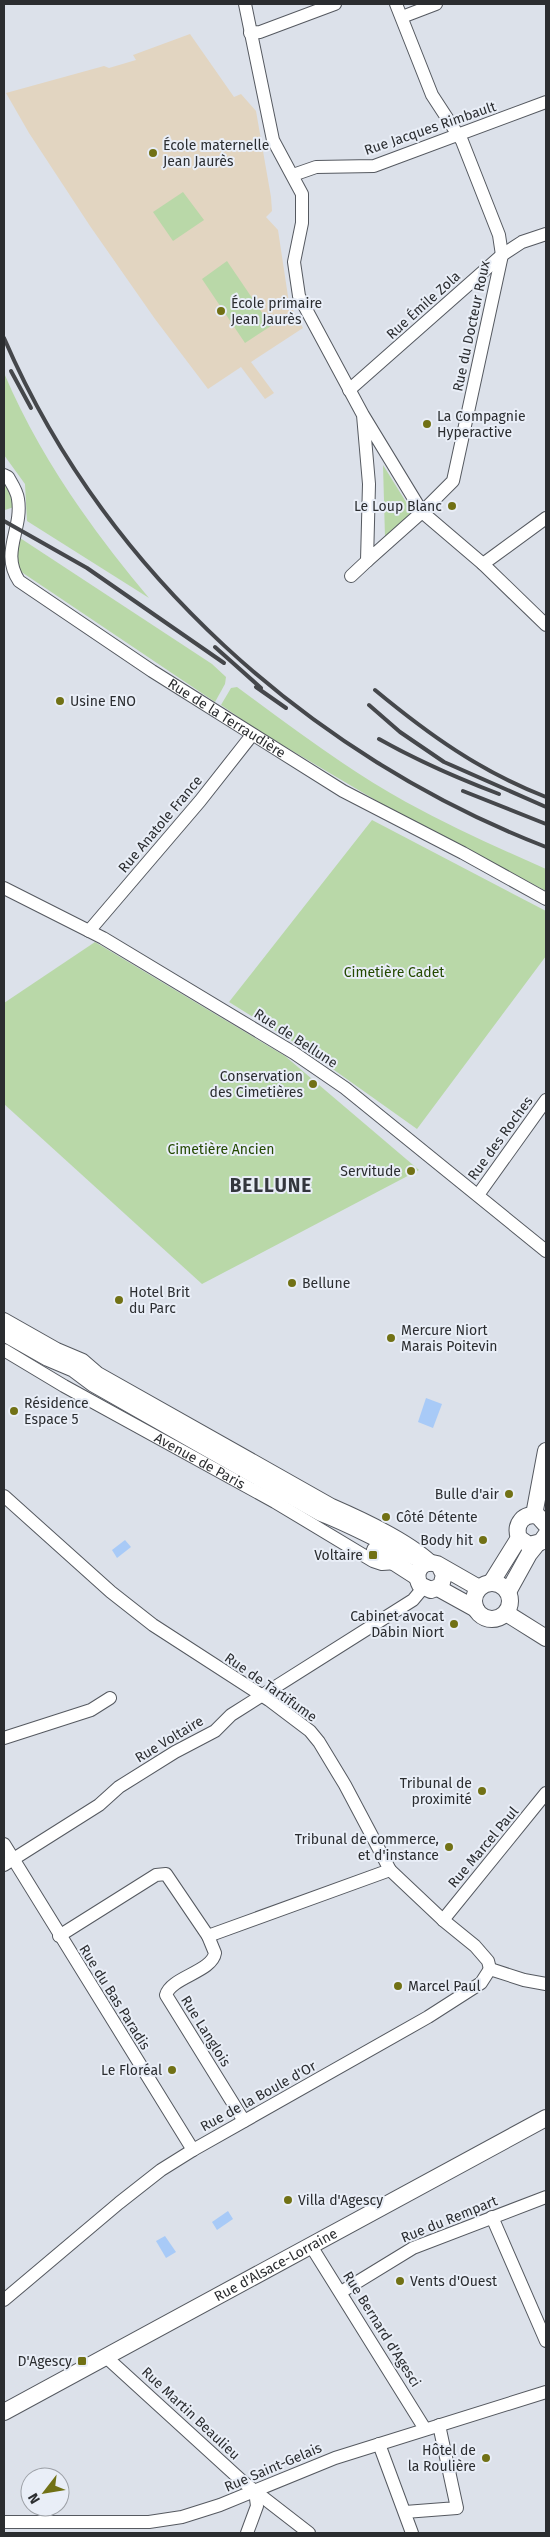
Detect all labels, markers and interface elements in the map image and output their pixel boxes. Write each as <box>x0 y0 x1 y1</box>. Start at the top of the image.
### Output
street label: Rue Jacques Rimbault <box>362 98 499 159</box>
place label: École maternelle Jean Jaurès <box>163 136 269 170</box>
marker: École maternelle Jean Jaurès <box>147 147 159 159</box>
street label: Rue du Docteur Roux <box>449 259 494 393</box>
street label: Rue Émile Zola <box>382 267 464 343</box>
place label: École primaire Jean Jaurès <box>231 294 322 328</box>
marker: École primaire Jean Jaurès <box>215 305 227 317</box>
place label: La Compagnie Hyperactive <box>437 408 526 441</box>
marker: La Compagnie Hyperactive <box>421 418 433 430</box>
place label: Le Loup Blanc <box>354 498 442 515</box>
marker: Le Loup Blanc <box>446 500 458 512</box>
street label: Rue de la Terraudière <box>165 675 289 762</box>
place label: Usine ENO <box>70 693 136 710</box>
marker: Usine ENO <box>54 695 66 707</box>
street label: Rue Anatole France <box>115 772 206 876</box>
park label: Cimetière Cadet <box>344 964 445 981</box>
street label: Rue de Bellune <box>251 1005 341 1072</box>
place label: Conservation des Cimetières <box>210 1068 303 1101</box>
marker: Conservation des Cimetières <box>307 1078 319 1090</box>
street label: Rue des Roches <box>464 1093 537 1184</box>
park label: Cimetière Ancien <box>167 1141 275 1158</box>
place label: Servitude <box>340 1163 401 1180</box>
marker: Servitude <box>405 1165 417 1177</box>
district label: BELLUNE <box>230 1174 312 1197</box>
place label: Bellune <box>302 1275 350 1292</box>
marker: Bellune <box>286 1277 298 1289</box>
place label: Hotel Brit du Parc <box>129 1284 191 1317</box>
marker: Hotel Brit du Parc <box>113 1294 125 1306</box>
place label: Mercure Niort Marais Poitevin <box>401 1322 498 1355</box>
marker: Mercure Niort Marais Poitevin <box>385 1332 397 1344</box>
place label: Résidence Espace 5 <box>24 1395 89 1428</box>
marker: Résidence Espace 5 <box>8 1405 20 1417</box>
street label: Avenue de Paris <box>151 1429 248 1493</box>
place label: Bulle d'air <box>435 1486 500 1503</box>
marker: Bulle d'air <box>503 1488 515 1500</box>
place label: Côté Détente <box>396 1509 478 1526</box>
marker: Côté Détente <box>380 1511 392 1523</box>
place label: Body hit <box>420 1532 474 1549</box>
marker: Body hit <box>477 1534 489 1546</box>
place label: Voltaire <box>314 1547 363 1564</box>
marker: Voltaire <box>367 1549 379 1561</box>
place label: Cabinet avocat Dabin Niort <box>350 1608 445 1641</box>
marker: Cabinet avocat Dabin Niort <box>448 1618 460 1630</box>
street label: Rue de Tartifume <box>221 1649 320 1726</box>
street label: Rue Voltaire <box>132 1712 207 1766</box>
place label: Tribunal de proximité <box>400 1775 472 1808</box>
marker: Tribunal de proximité <box>476 1785 488 1797</box>
street label: Rue Marcel Paul <box>445 1803 522 1891</box>
place label: Tribunal de commerce, et d'instance <box>295 1831 439 1864</box>
marker: Tribunal de commerce, et d'instance <box>443 1841 455 1853</box>
street label: Rue du Bas Paradis <box>75 1942 154 2053</box>
place label: Marcel Paul <box>408 1978 481 1995</box>
marker: Marcel Paul <box>392 1980 404 1992</box>
street label: Rue Langlois <box>177 1993 234 2070</box>
street label: Rue de la Boule d'Or <box>197 2057 320 2135</box>
place label: Le Floréal <box>101 2062 162 2079</box>
marker: Le Floréal <box>166 2064 178 2076</box>
place label: Villa d'Agescy <box>298 2192 383 2209</box>
street label: Rue du Rempart <box>399 2192 501 2247</box>
marker: Villa d'Agescy <box>282 2194 294 2206</box>
street label: Rue d'Alsace-Lorraine <box>211 2225 340 2305</box>
street label: Rue Bernard d'Agesci <box>339 2268 424 2390</box>
place label: Vents d'Ouest <box>410 2273 498 2290</box>
marker: Vents d'Ouest <box>394 2275 406 2287</box>
place label: D'Agescy <box>18 2353 72 2370</box>
marker: D'Agescy <box>76 2355 88 2367</box>
street label: Rue Martin Beaulieu <box>138 2363 243 2463</box>
street label: Rue Saint-Gelais <box>222 2439 325 2496</box>
place label: Hôtel de la Roulière <box>408 2442 476 2475</box>
marker: Hôtel de la Roulière <box>480 2452 492 2464</box>
north arrow <box>20 2467 70 2517</box>
text: N <box>25 2490 44 2507</box>

